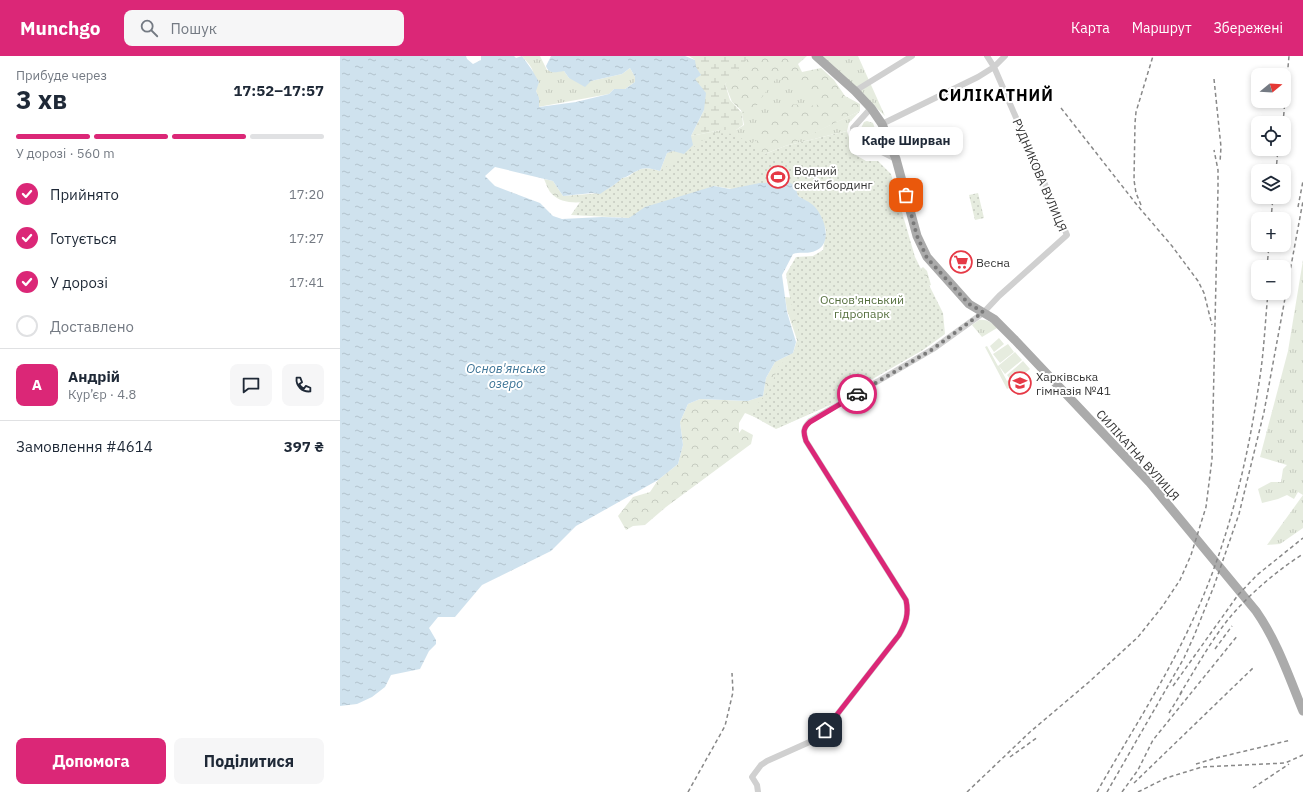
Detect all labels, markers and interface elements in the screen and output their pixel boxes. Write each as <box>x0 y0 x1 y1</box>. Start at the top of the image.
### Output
search box <box>124 10 404 46</box>
text: Munchgo <box>20 16 100 40</box>
icon: search <box>138 17 160 39</box>
text: Пошук <box>170 19 217 38</box>
text: Карта <box>1071 19 1110 37</box>
text: Маршрут <box>1132 19 1192 37</box>
text: Збережені <box>1214 19 1283 37</box>
text: Прибуде через <box>16 67 107 84</box>
north arrow <box>1251 68 1291 108</box>
map controls <box>1251 68 1291 300</box>
text: 17:52–17:57 <box>233 81 324 100</box>
text: 3 хв <box>16 82 67 116</box>
district label: СИЛІКАТНИЙ <box>938 85 1054 105</box>
street label: РУДНИКОВА ВУЛИЦЯ <box>1009 116 1071 234</box>
button: locate <box>1251 116 1291 156</box>
callout: Кафе Ширван <box>849 127 963 155</box>
text: Кафе Ширван <box>861 132 951 149</box>
text: У дорозі · 560 m <box>16 145 115 162</box>
place label: Водний скейтбординг <box>794 163 873 192</box>
sports icon: Водний скейтбординг <box>765 164 791 190</box>
button: layers <box>1251 164 1291 204</box>
pin <box>889 178 923 212</box>
icon: check <box>16 183 38 205</box>
icon: bag <box>895 184 917 206</box>
text: Прийнято <box>50 185 119 204</box>
text: 17:20 <box>289 186 324 203</box>
button: + <box>1251 212 1291 252</box>
icon: check <box>16 227 38 249</box>
text: Готується <box>50 229 117 248</box>
text: 17:27 <box>289 230 324 247</box>
supermarket icon: Весна <box>948 249 974 275</box>
place label: Весна <box>976 255 1011 270</box>
button: − <box>1251 260 1291 300</box>
icon: check <box>16 271 38 293</box>
text: У дорозі <box>50 273 108 292</box>
text: 17:41 <box>289 274 324 291</box>
park label: Основ'янський гідропарк <box>820 292 904 321</box>
text: Доставлено <box>50 317 134 336</box>
water label: Основ'янське озеро <box>466 360 546 392</box>
button: chat <box>230 364 272 406</box>
button: phone <box>282 364 324 406</box>
text: Андрій <box>68 367 120 386</box>
place label: Харківська гімназія №41 <box>1036 369 1111 398</box>
school or university icon: Харківська гімназія №41 <box>1007 370 1033 396</box>
courier <box>837 374 877 414</box>
text: А <box>32 375 42 394</box>
icon: car <box>846 383 868 405</box>
text: Кур’єр · 4.8 <box>68 386 136 403</box>
street label: СИЛІКАТНА ВУЛИЦЯ <box>1093 407 1183 503</box>
text: Замовлення #4614 <box>16 437 153 456</box>
text: 397 ₴ <box>284 437 324 456</box>
pin <box>808 713 842 747</box>
icon: home <box>814 719 836 741</box>
button: Допомога <box>16 738 166 784</box>
button: Поділитися <box>174 738 324 784</box>

